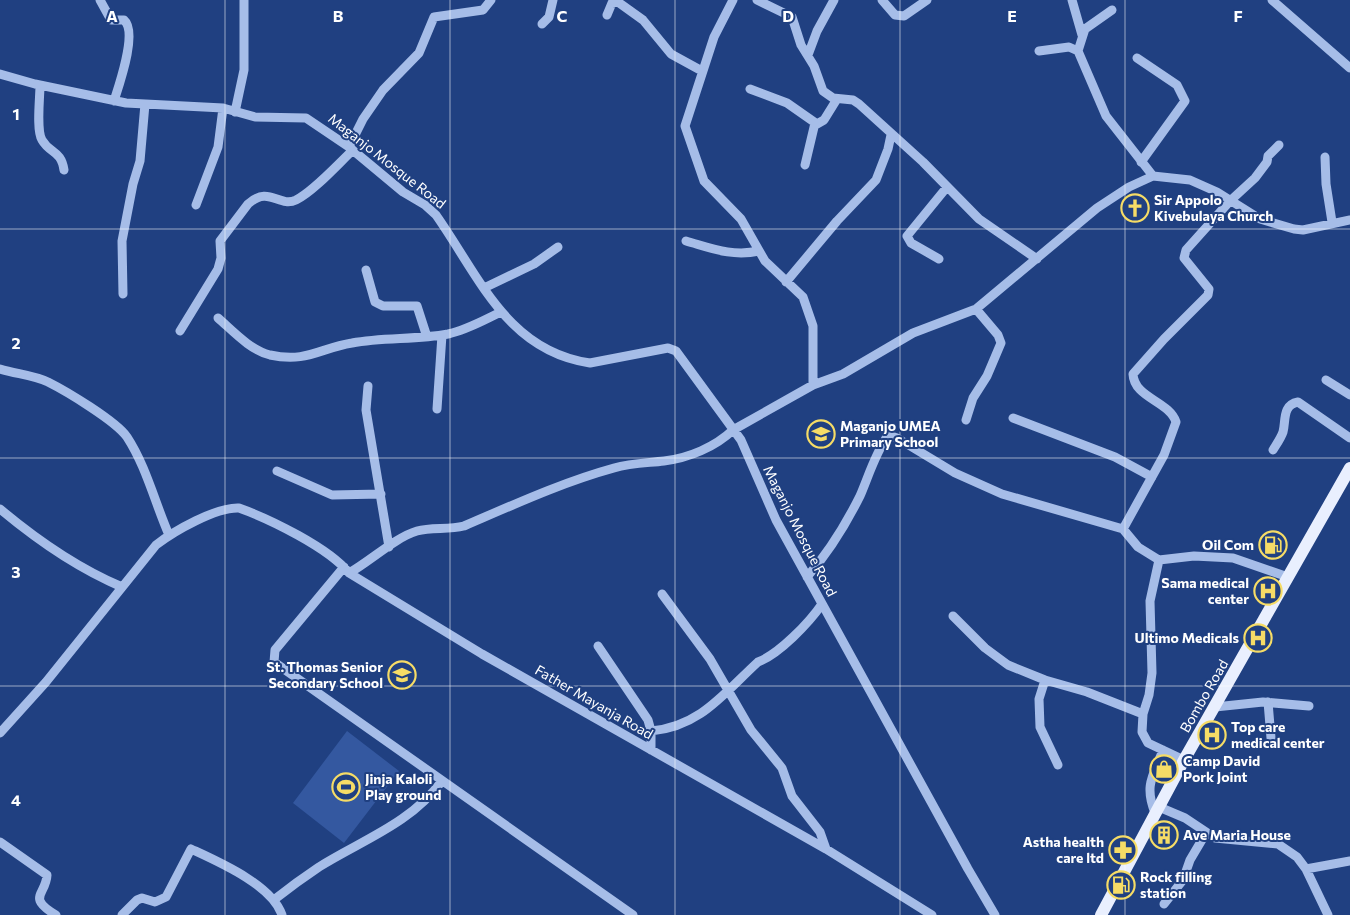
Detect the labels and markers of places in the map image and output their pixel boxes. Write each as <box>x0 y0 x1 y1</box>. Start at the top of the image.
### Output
place label: Sir Appolo Kivebulaya Church <box>1154 191 1273 224</box>
church icon: Sir Appolo Kivebulaya Church <box>1120 193 1150 223</box>
place label: Maganjo UMEA Primary School <box>840 417 941 450</box>
school or university icon: Maganjo UMEA Primary School <box>806 419 836 449</box>
fuel station icon: Oil Com <box>1258 530 1288 560</box>
place label: Oil Com <box>1202 536 1254 553</box>
place label: Sama medical center <box>1161 574 1249 607</box>
hospital icon: Sama medical center <box>1253 576 1283 606</box>
hospital icon: Ultimo Medicals <box>1243 623 1273 653</box>
place label: Ultimo Medicals <box>1135 629 1239 646</box>
place label: St. Thomas Senior Secondary School <box>266 658 383 691</box>
school or university icon: St. Thomas Senior Secondary School <box>387 660 417 690</box>
place label: Top care medical center <box>1231 718 1325 751</box>
hospital icon: Top care medical center <box>1197 720 1227 750</box>
place label: Camp David Pork Joint <box>1183 752 1260 785</box>
shop icon: Camp David Pork Joint <box>1149 754 1179 784</box>
place label: Jinja Kaloli Play ground <box>365 770 441 803</box>
sports icon: Jinja Kaloli Play ground <box>331 772 361 802</box>
building icon: Ave Maria House <box>1149 820 1179 850</box>
place label: Ave Maria House <box>1183 826 1291 843</box>
place label: Astha health care ltd <box>1023 833 1104 866</box>
pharmacy icon: Astha health care ltd <box>1108 835 1138 865</box>
place label: Rock filling station <box>1140 868 1212 901</box>
fuel station icon: Rock filling station <box>1106 870 1136 900</box>

